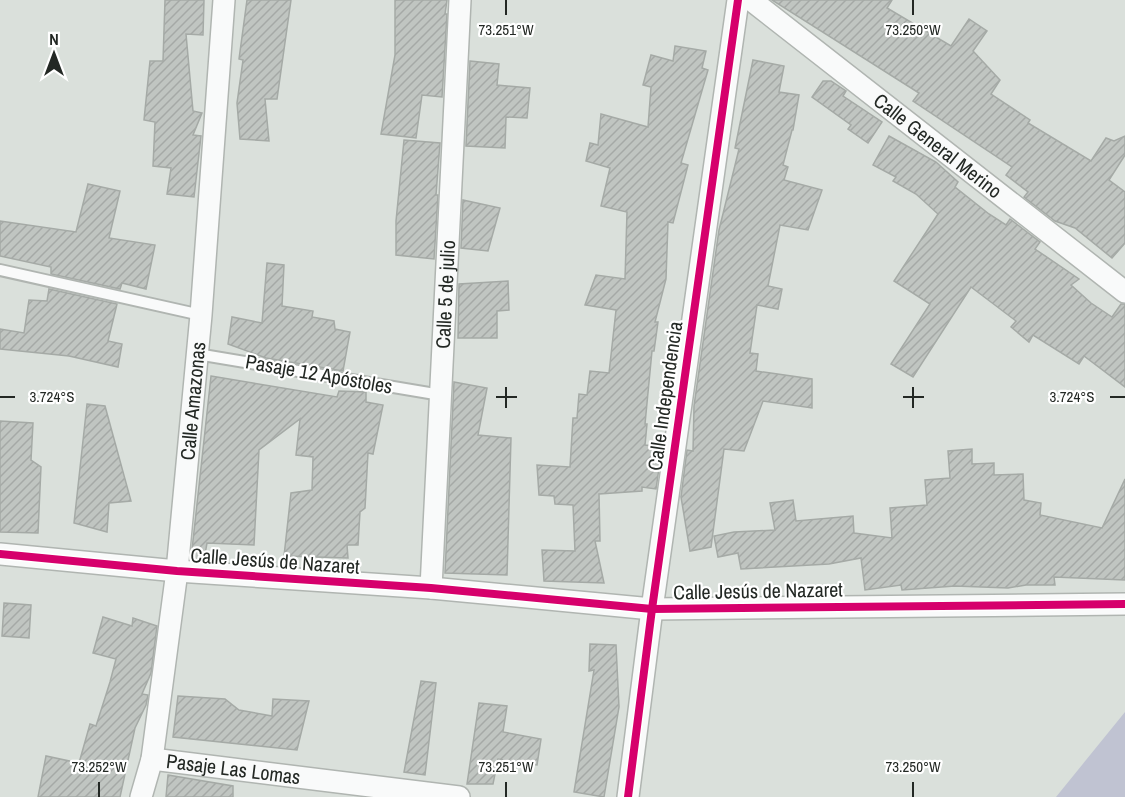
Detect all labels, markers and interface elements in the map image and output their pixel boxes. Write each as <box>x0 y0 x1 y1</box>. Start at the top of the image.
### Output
text: 73.251°W <box>478 19 534 40</box>
text: 73.250°W <box>885 19 941 40</box>
north arrow <box>24 24 84 84</box>
text: N <box>49 28 59 50</box>
street label: Calle General Merino <box>868 87 1008 204</box>
street label: Calle 5 de julio <box>429 239 461 349</box>
street label: Calle Independencia <box>641 320 688 472</box>
street label: Calle Amazonas <box>173 341 211 461</box>
street label: Pasaje 12 Apóstoles <box>244 347 395 400</box>
text: 3.724°S <box>30 386 75 407</box>
text: 3.724°S <box>1050 386 1095 407</box>
street label: Calle Jesús de Nazaret <box>190 541 361 580</box>
street label: Calle Jesús de Nazaret <box>673 576 843 605</box>
street label: Pasaje Las Lomas <box>165 747 302 790</box>
text: 73.252°W <box>71 756 127 777</box>
text: 73.251°W <box>478 756 534 777</box>
text: 73.250°W <box>885 756 941 777</box>

